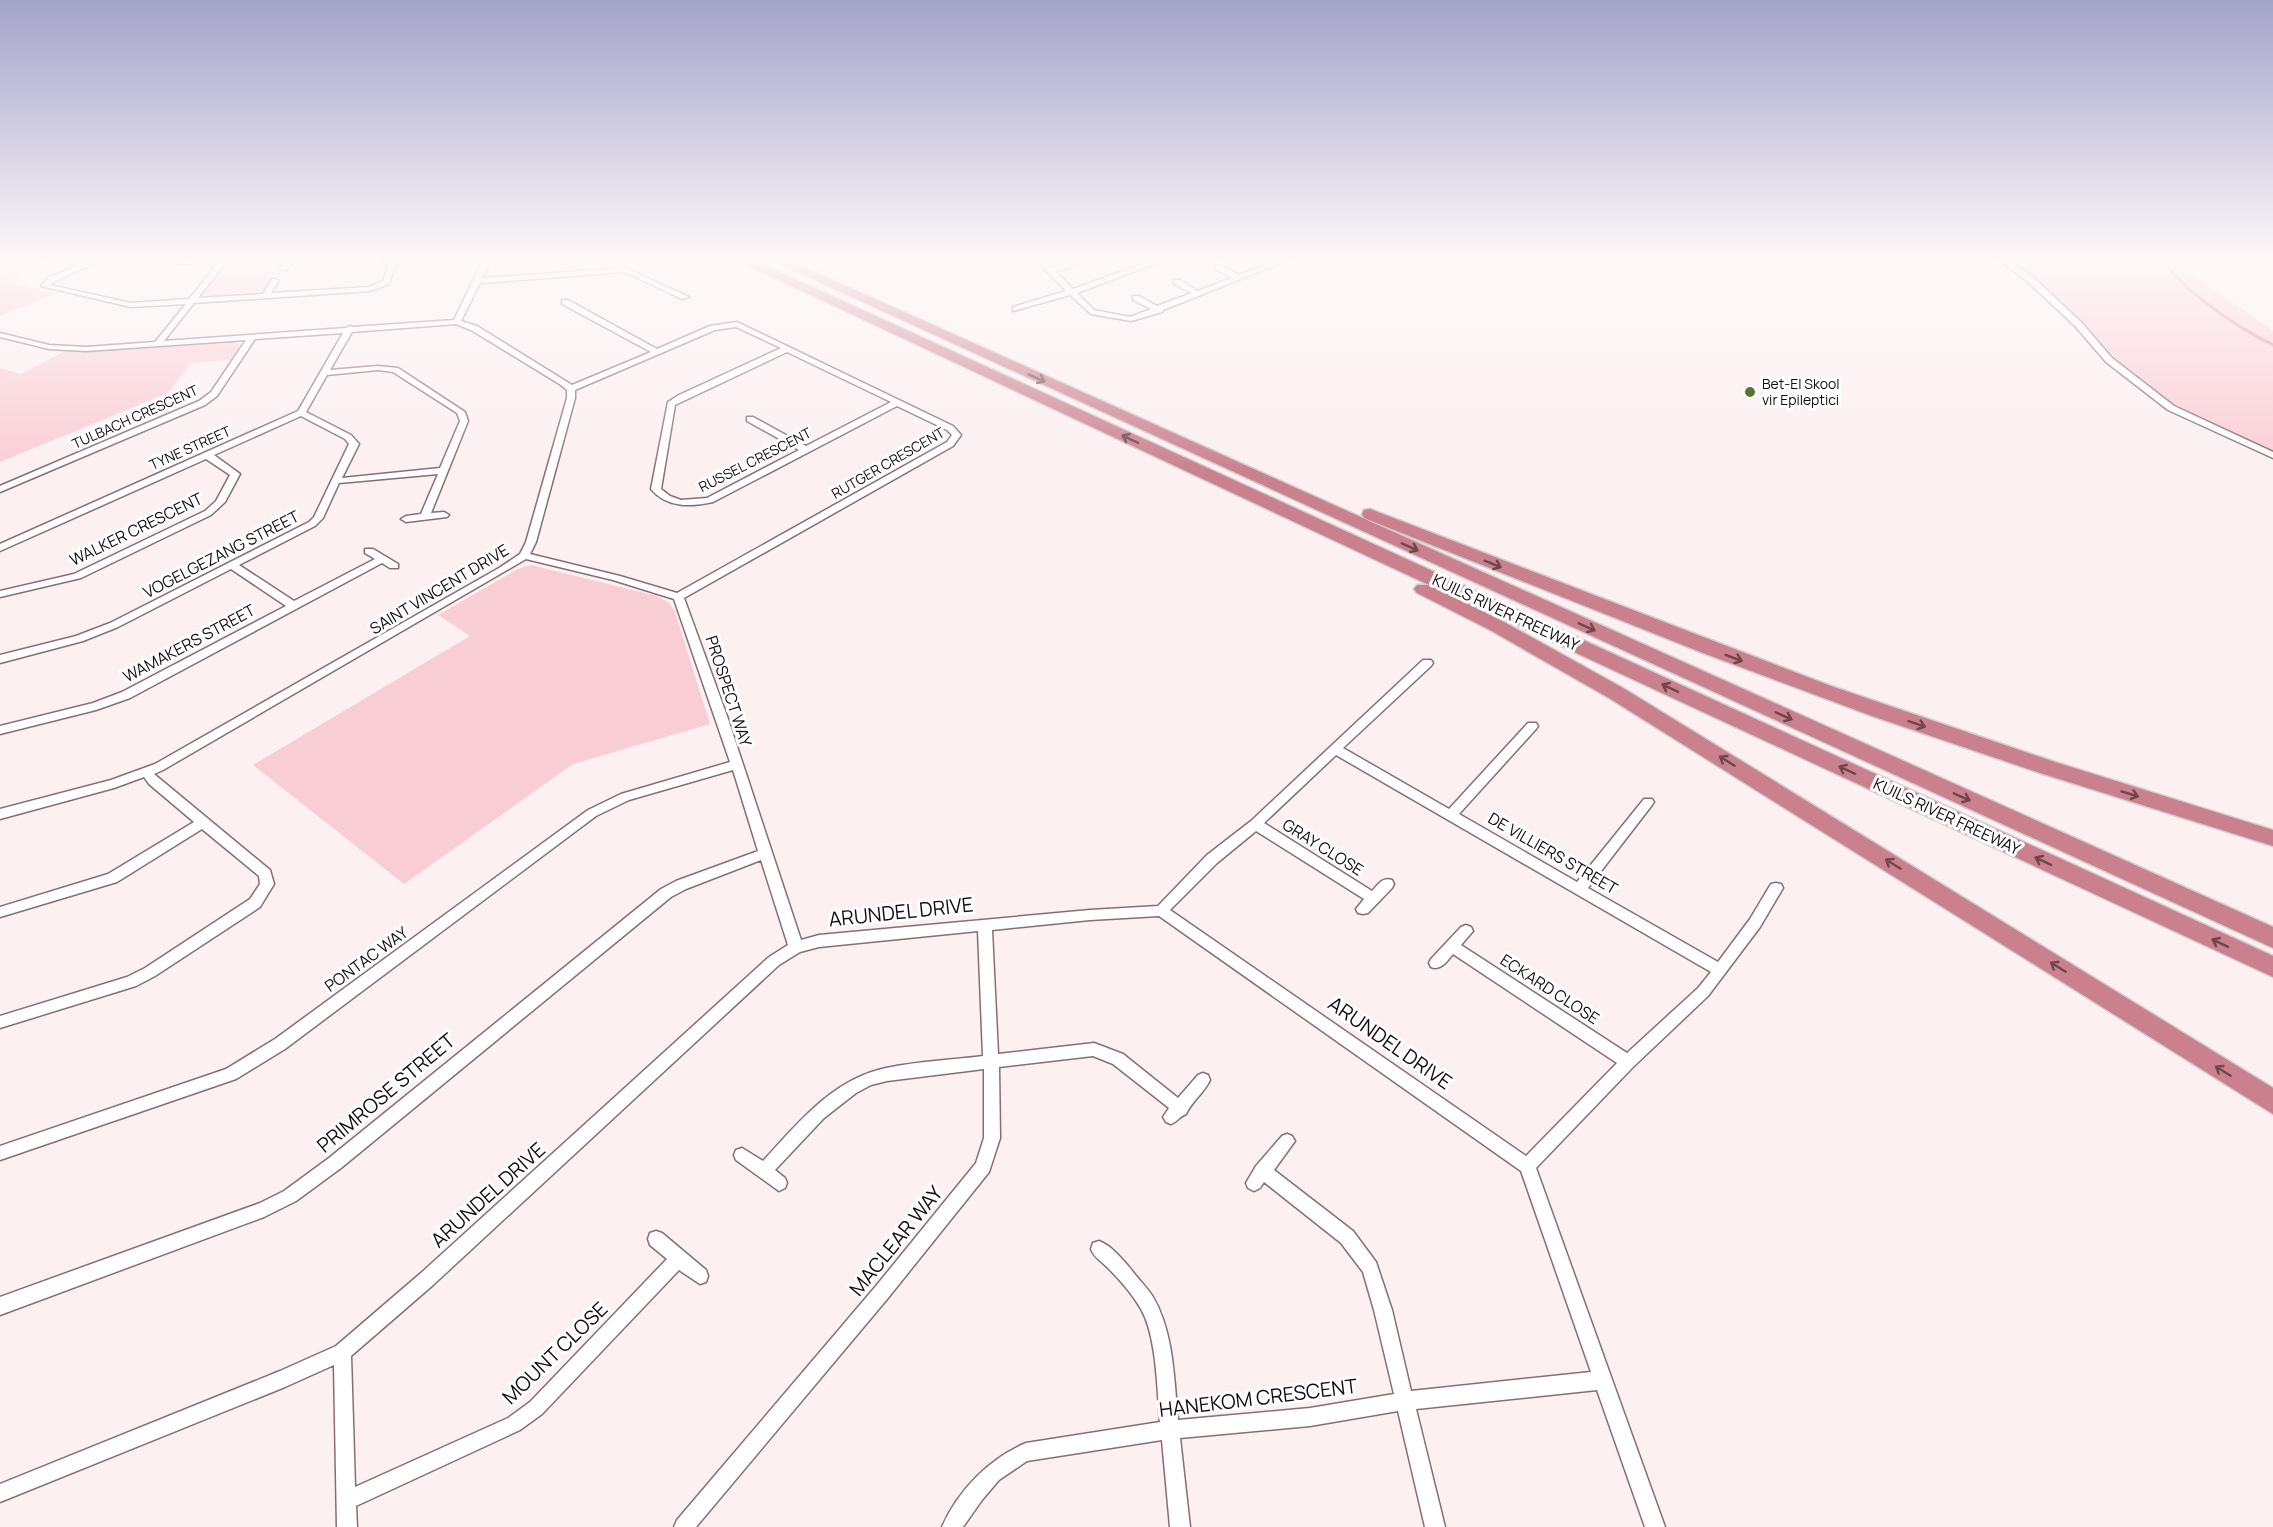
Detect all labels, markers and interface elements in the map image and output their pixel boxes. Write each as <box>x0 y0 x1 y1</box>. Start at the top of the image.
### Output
one-way arrow <box>1027 372 1045 384</box>
place label: Bet-El Skool vir Epileptici <box>1762 374 1840 409</box>
street label: TULBACH CRESCENT <box>69 380 201 453</box>
marker: Bet-El Skool vir Epileptici <box>1743 385 1757 399</box>
street label: TYNE STREET <box>146 421 234 474</box>
street label: RUTGER CRESCENT <box>828 422 948 503</box>
street label: RUSSEL CRESCENT <box>695 423 815 496</box>
one-way arrow <box>1122 433 1140 445</box>
street label: WALKER CRESCENT <box>66 487 206 571</box>
street label: VOGELGEZANG STREET <box>139 505 303 603</box>
street label: SAINT VINCENT DRIVE <box>365 539 513 639</box>
one-way arrow <box>1400 541 1418 553</box>
one-way arrow <box>1484 559 1502 570</box>
street label: KUILS RIVER FREEWAY <box>1429 568 1583 656</box>
street label: WAMAKERS STREET <box>119 599 259 687</box>
one-way arrow <box>1578 622 1596 633</box>
street label: PROSPECT WAY <box>701 633 757 749</box>
one-way arrow <box>1724 653 1743 664</box>
one-way arrow <box>1662 681 1680 693</box>
one-way arrow <box>1775 711 1793 723</box>
one-way arrow <box>1907 720 1926 731</box>
one-way arrow <box>1719 754 1736 766</box>
one-way arrow <box>1839 763 1857 775</box>
street label: KUILS RIVER FREEWAY <box>1870 772 2024 860</box>
one-way arrow <box>2120 789 2139 800</box>
one-way arrow <box>1952 791 1970 803</box>
street label: DE VILLIERS STREET <box>1484 807 1622 899</box>
street label: GRAY CLOSE <box>1278 813 1368 881</box>
one-way arrow <box>2035 854 2053 866</box>
one-way arrow <box>1885 857 1902 869</box>
street label: ARUNDEL DRIVE <box>827 890 975 933</box>
street label: PONTAC WAY <box>320 921 412 997</box>
one-way arrow <box>2211 936 2229 948</box>
street label: ECKARD CLOSE <box>1496 949 1604 1029</box>
one-way arrow <box>2050 961 2067 973</box>
street label: ARUNDEL DRIVE <box>1323 990 1458 1095</box>
street label: PRIMROSE STREET <box>311 1027 461 1158</box>
one-way arrow <box>2215 1065 2232 1077</box>
street label: ARUNDEL DRIVE <box>425 1136 551 1253</box>
street label: MACLEAR WAY <box>843 1179 949 1301</box>
street label: MOUNT CLOSE <box>496 1295 613 1410</box>
street label: HANEKOM CRESCENT <box>1157 1372 1359 1423</box>

